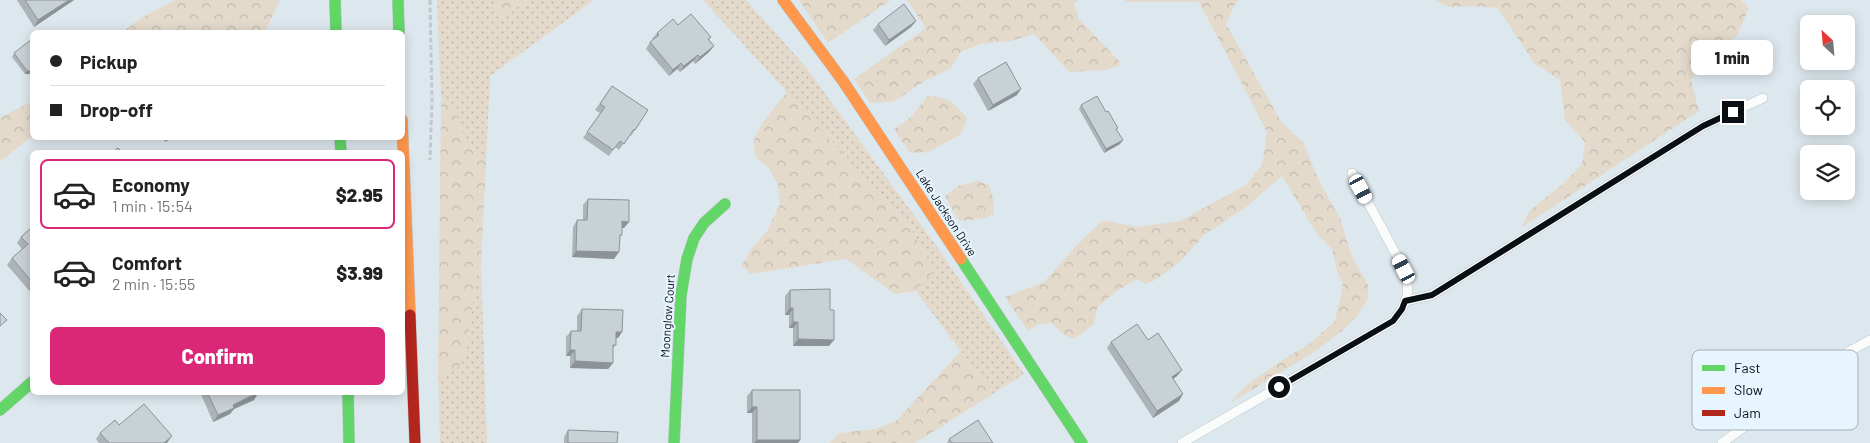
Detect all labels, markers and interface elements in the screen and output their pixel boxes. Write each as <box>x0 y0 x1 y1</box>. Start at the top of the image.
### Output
north arrow <box>1800 15 1855 70</box>
map controls <box>1800 15 1855 200</box>
callout: 1 min <box>1692 39 1774 74</box>
text: 1 min <box>1714 48 1750 67</box>
text: Pickup <box>80 50 138 73</box>
button: locate <box>1800 80 1855 135</box>
text: Drop-off <box>80 98 153 121</box>
route end <box>1722 101 1744 123</box>
button: layers <box>1800 145 1855 200</box>
street label: Lake Jackson Drive <box>914 166 980 259</box>
icon: car <box>52 172 97 217</box>
car <box>1347 172 1374 206</box>
text: Economy <box>112 173 190 196</box>
text: $2.95 <box>336 183 383 206</box>
text: 1 min · 15:54 <box>112 196 193 215</box>
icon: car <box>52 250 97 295</box>
text: Comfort <box>112 251 182 274</box>
car <box>1390 252 1417 286</box>
text: $3.99 <box>336 261 383 284</box>
text: 2 min · 15:55 <box>112 274 195 293</box>
street label: Moonglow Court <box>657 274 677 358</box>
button: Confirm <box>50 327 385 385</box>
legend <box>1692 350 1858 430</box>
text: Fast <box>1734 359 1760 376</box>
route start <box>1268 376 1290 398</box>
text: Slow <box>1734 381 1763 398</box>
text: Jam <box>1734 404 1761 421</box>

